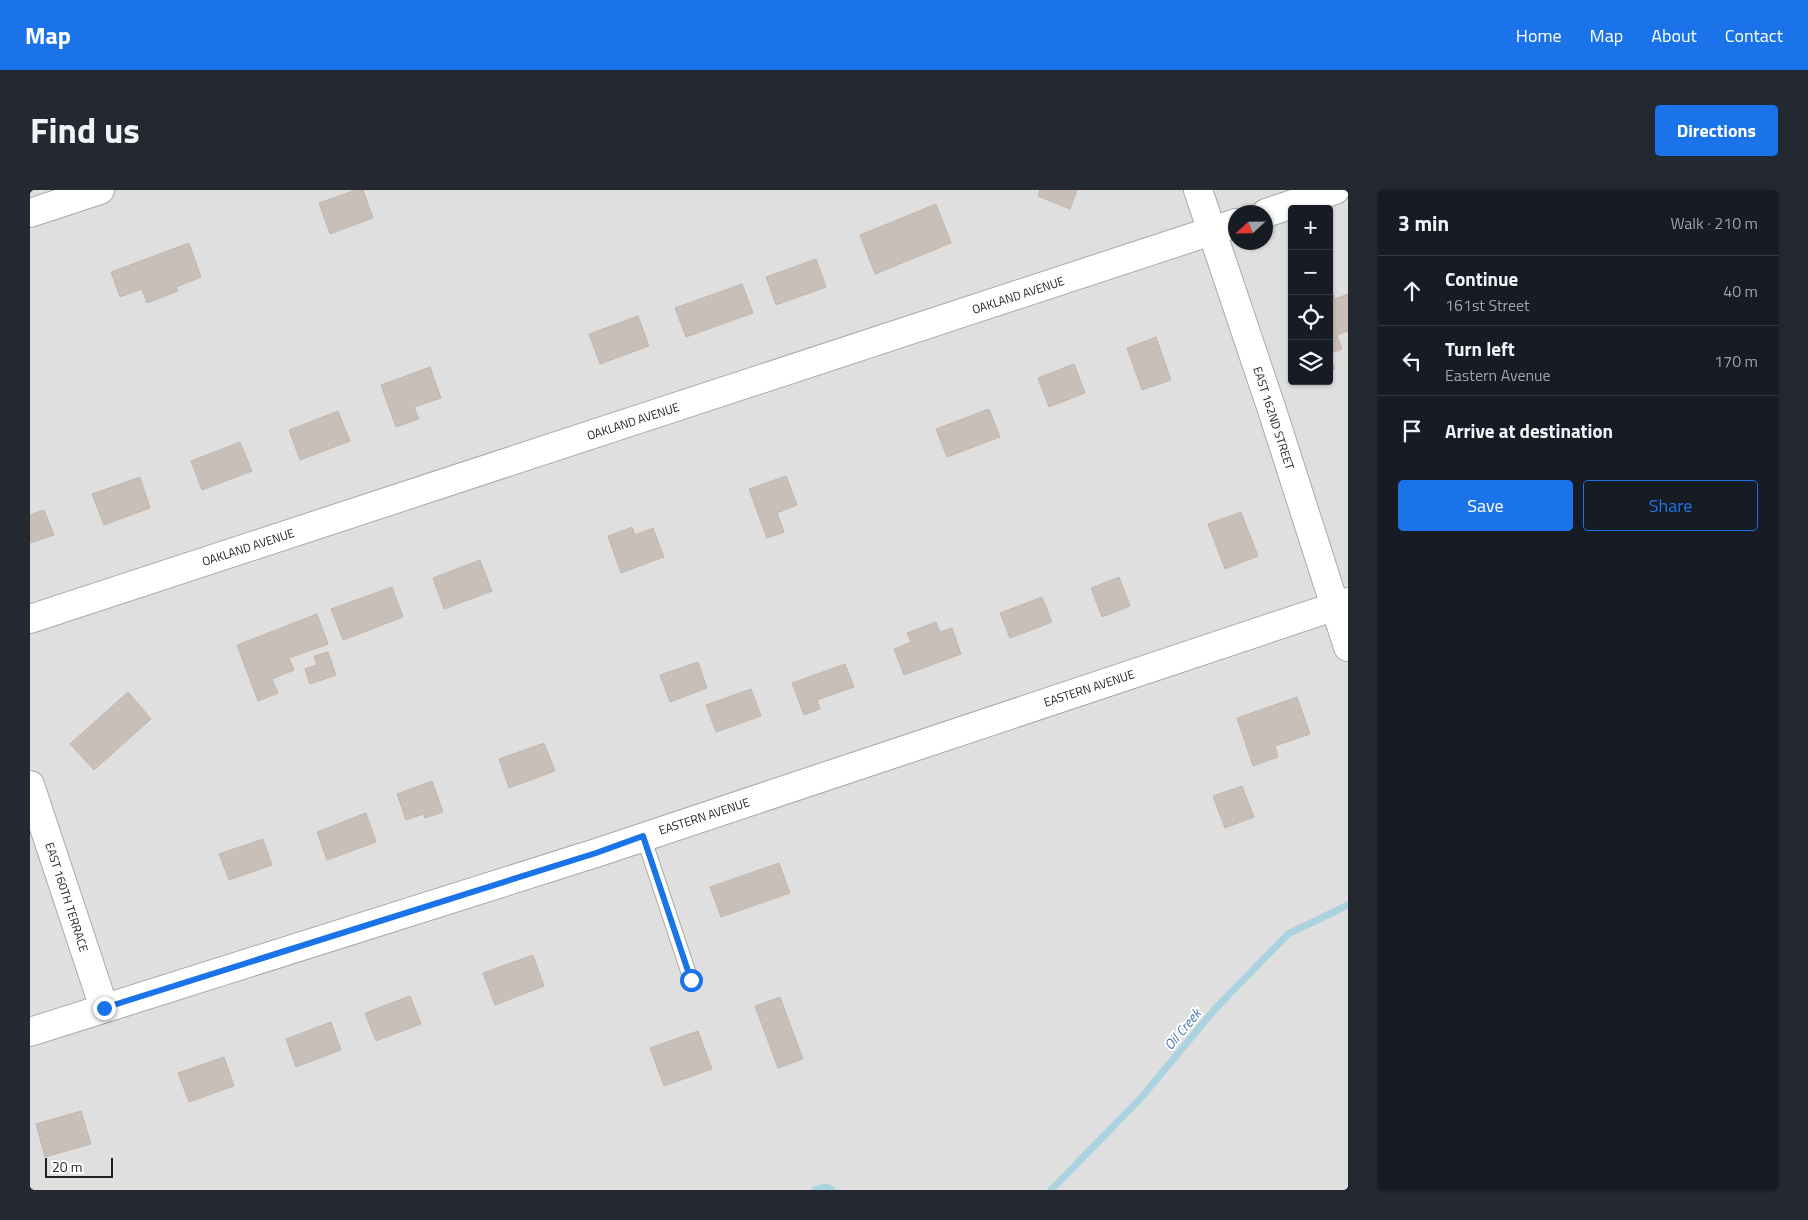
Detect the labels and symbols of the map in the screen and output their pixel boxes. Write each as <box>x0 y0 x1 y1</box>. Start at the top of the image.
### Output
north arrow <box>1228 205 1273 250</box>
street label: OAKLAND AVENUE <box>969 271 1067 319</box>
street label: EAST 162ND STREET <box>1248 364 1300 473</box>
street label: OAKLAND AVENUE <box>584 397 682 445</box>
street label: OAKLAND AVENUE <box>199 523 297 571</box>
street label: EASTERN AVENUE <box>1041 664 1137 712</box>
street label: EASTERN AVENUE <box>656 792 752 840</box>
street label: EAST 160TH TERRACE <box>40 840 94 955</box>
route start <box>680 969 703 992</box>
route end <box>93 997 116 1020</box>
water label: Oil Creek <box>1158 1002 1207 1054</box>
scale bar <box>45 1155 112 1178</box>

